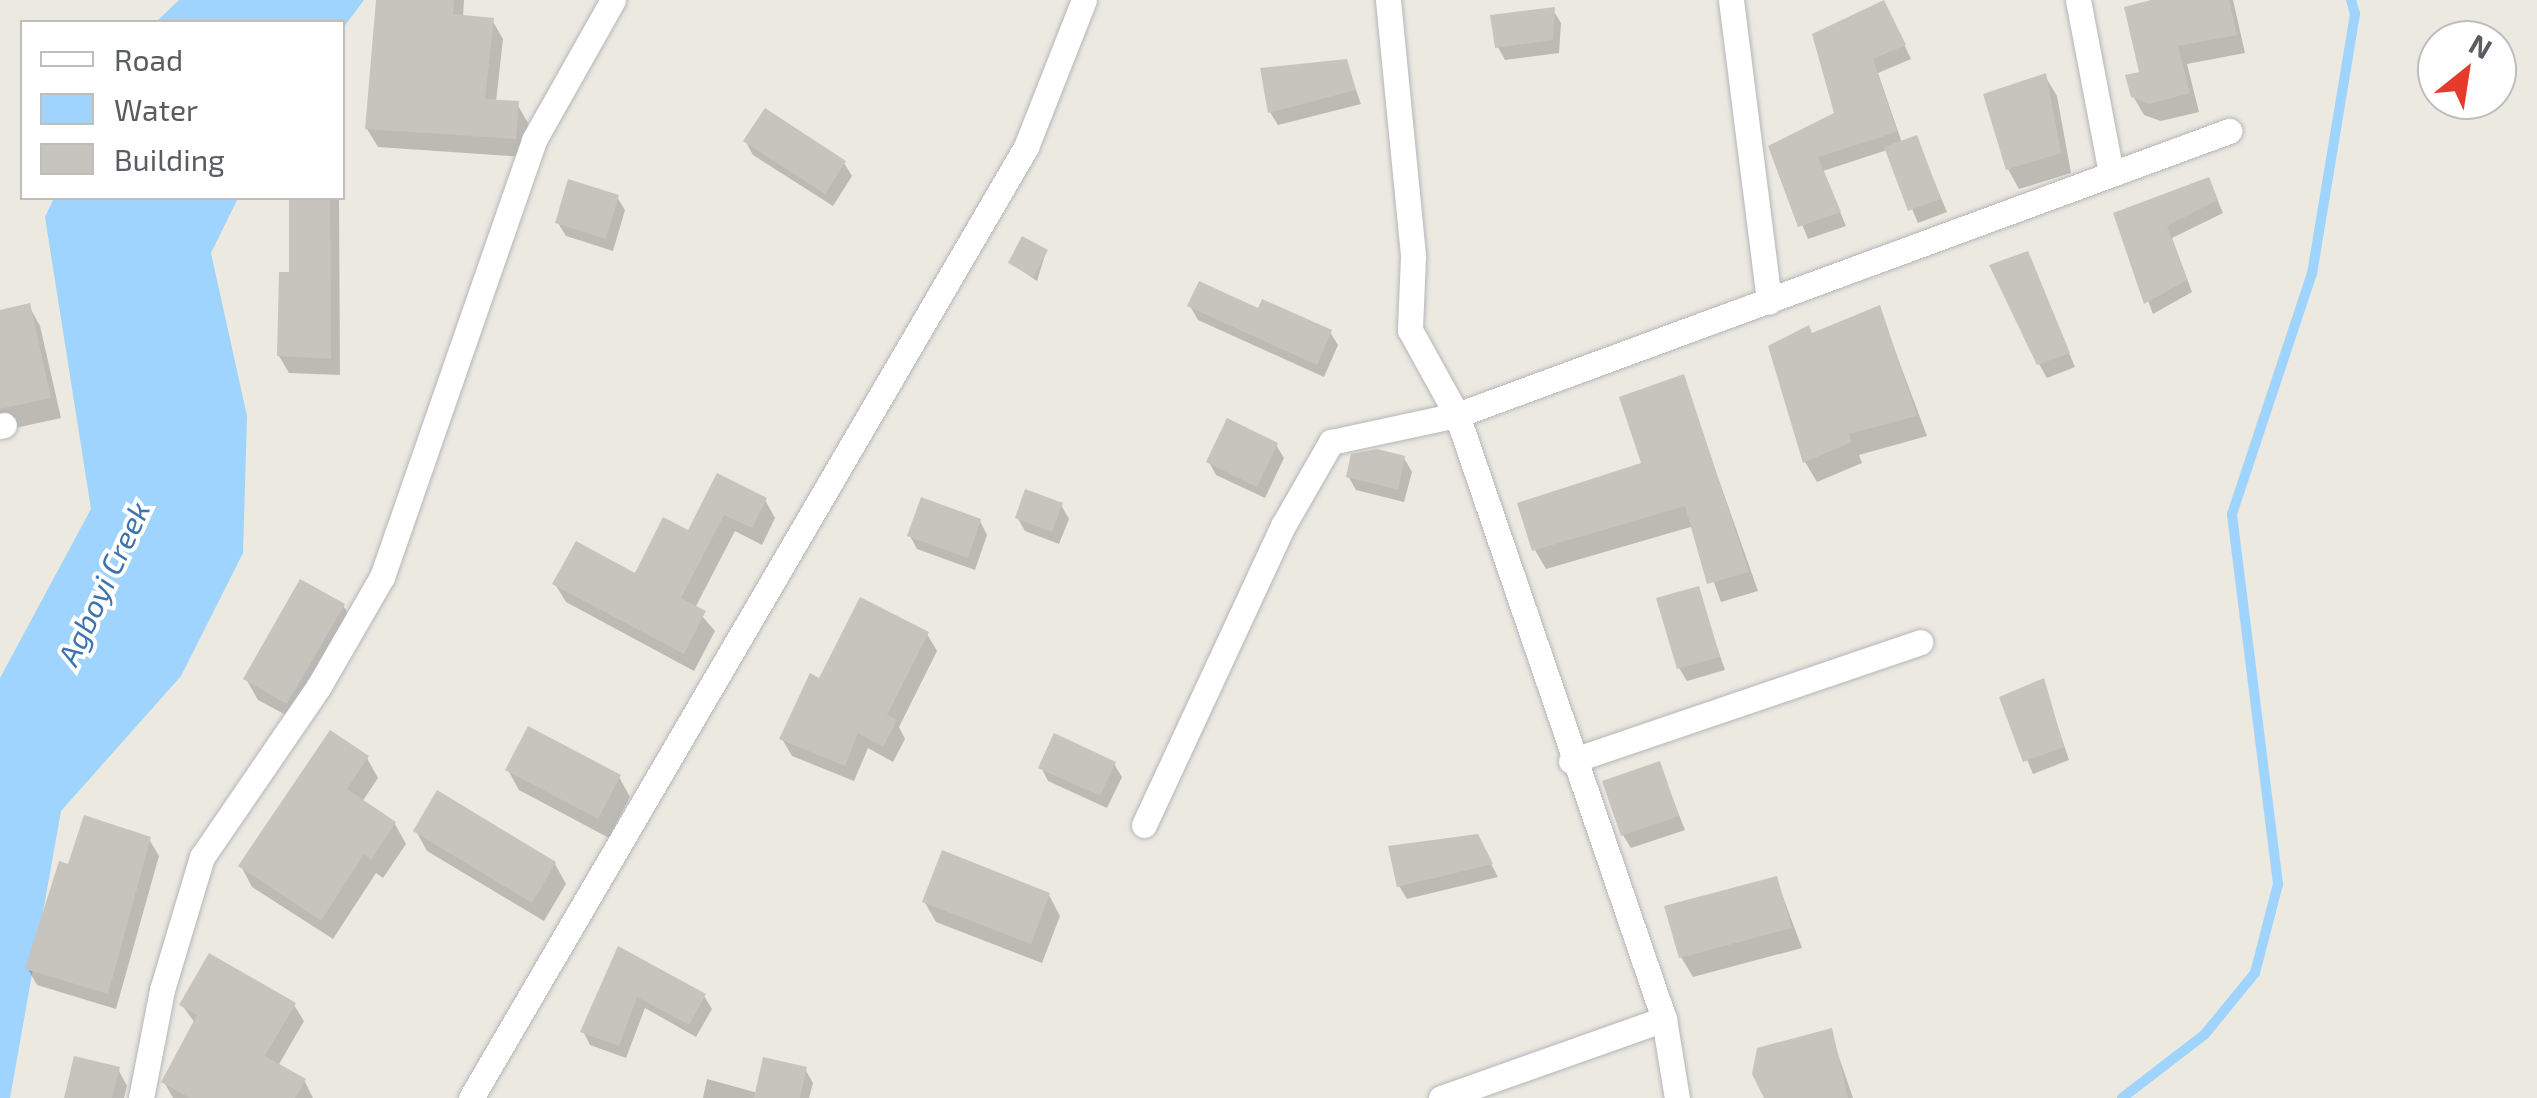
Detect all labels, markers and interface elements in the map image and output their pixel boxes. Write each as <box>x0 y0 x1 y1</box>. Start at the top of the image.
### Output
legend <box>20 20 345 200</box>
north arrow <box>2417 20 2517 120</box>
text: N <box>2464 26 2498 66</box>
text: Road <box>114 41 183 77</box>
text: Water <box>114 91 198 127</box>
text: Building <box>114 141 225 177</box>
water label: Agboyi Creek <box>49 495 157 671</box>

